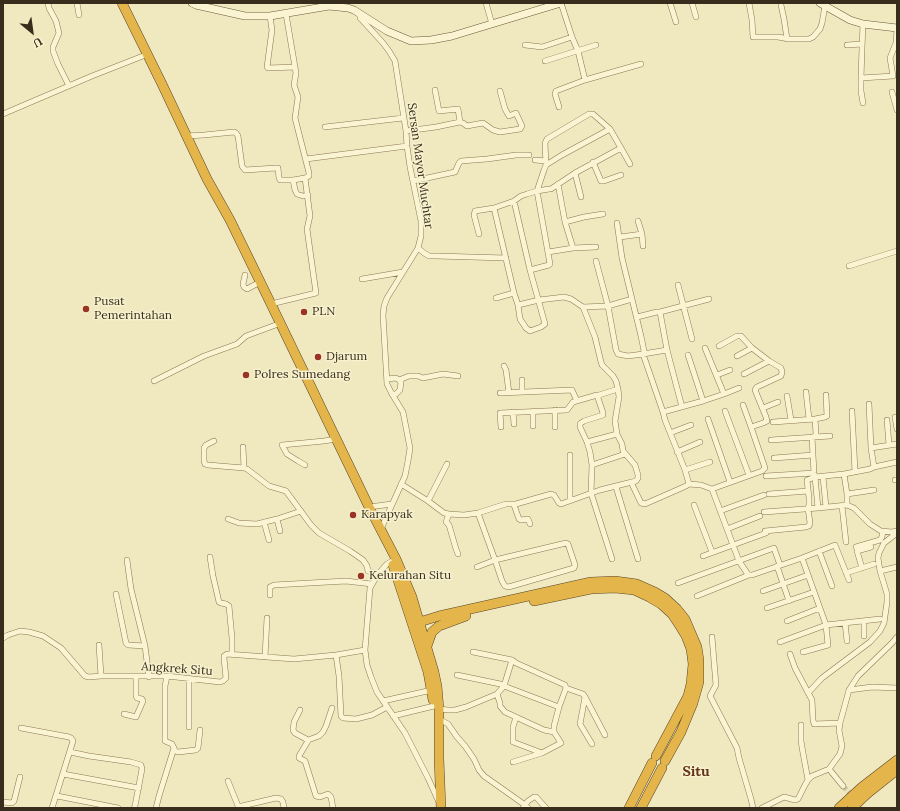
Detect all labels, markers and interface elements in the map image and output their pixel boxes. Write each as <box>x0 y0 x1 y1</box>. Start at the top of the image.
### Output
north arrow <box>12 12 52 52</box>
text: U <box>31 34 45 51</box>
street label: Sersan Mayor Muchtar <box>404 102 436 230</box>
place label: Pusat Pemerintahan <box>94 295 172 323</box>
marker: Pusat Pemerintahan <box>81 304 91 314</box>
place label: PLN <box>312 305 335 319</box>
marker: PLN <box>299 307 309 317</box>
place label: Djarum <box>326 350 367 364</box>
marker: Djarum <box>313 352 323 362</box>
place label: Polres Sumedang <box>254 368 350 382</box>
marker: Polres Sumedang <box>241 370 251 380</box>
place label: Karapyak <box>361 508 413 522</box>
marker: Karapyak <box>348 510 358 520</box>
place label: Kelurahan Situ <box>369 569 451 583</box>
marker: Kelurahan Situ <box>356 571 366 581</box>
street label: Angkrek Situ <box>141 659 213 679</box>
district label: Situ <box>682 764 710 780</box>

